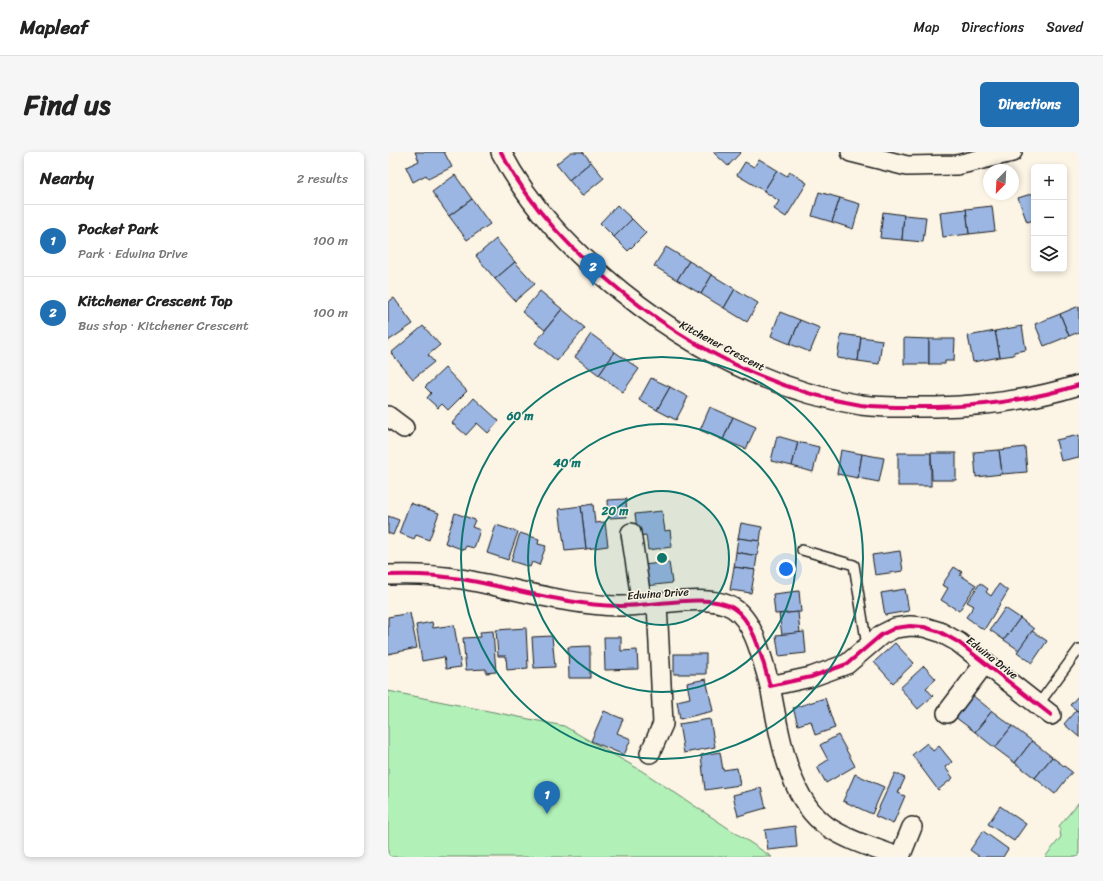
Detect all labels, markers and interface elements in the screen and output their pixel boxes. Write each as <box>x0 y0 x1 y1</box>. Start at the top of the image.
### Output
text: Mapleaf <box>20 11 88 44</box>
text: Map <box>913 15 939 40</box>
text: Directions <box>961 15 1024 40</box>
text: Saved <box>1046 15 1083 40</box>
text: Find us <box>24 80 111 129</box>
button: Directions <box>980 82 1079 127</box>
text: Nearby <box>40 163 94 193</box>
north arrow <box>983 164 1019 200</box>
map controls <box>1031 164 1067 272</box>
button: + <box>1031 164 1067 200</box>
text: 2 results <box>297 167 348 190</box>
button: − <box>1031 200 1067 236</box>
text: Pocket Park <box>78 216 159 242</box>
text: 1 <box>50 229 56 252</box>
text: 100 m <box>313 229 348 252</box>
button: layers <box>1031 236 1067 272</box>
text: Park · Edwina Drive <box>78 242 188 265</box>
pin: 2 <box>580 253 606 286</box>
text: Kitchener Crescent Top <box>78 288 233 314</box>
text: 2 <box>49 301 57 324</box>
text: 100 m <box>313 301 348 324</box>
text: Bus stop · Kitchener Crescent <box>78 314 249 337</box>
street label: Kitchener Crescent <box>676 316 768 377</box>
text: 60 m <box>506 405 534 427</box>
text: 40 m <box>552 452 581 474</box>
text: 20 m <box>601 500 629 522</box>
centre of rings <box>655 551 669 565</box>
your location <box>776 559 796 579</box>
street label: Edwina Drive <box>627 582 690 606</box>
street label: Edwina Drive <box>962 631 1022 685</box>
pin: 1 <box>534 781 560 814</box>

